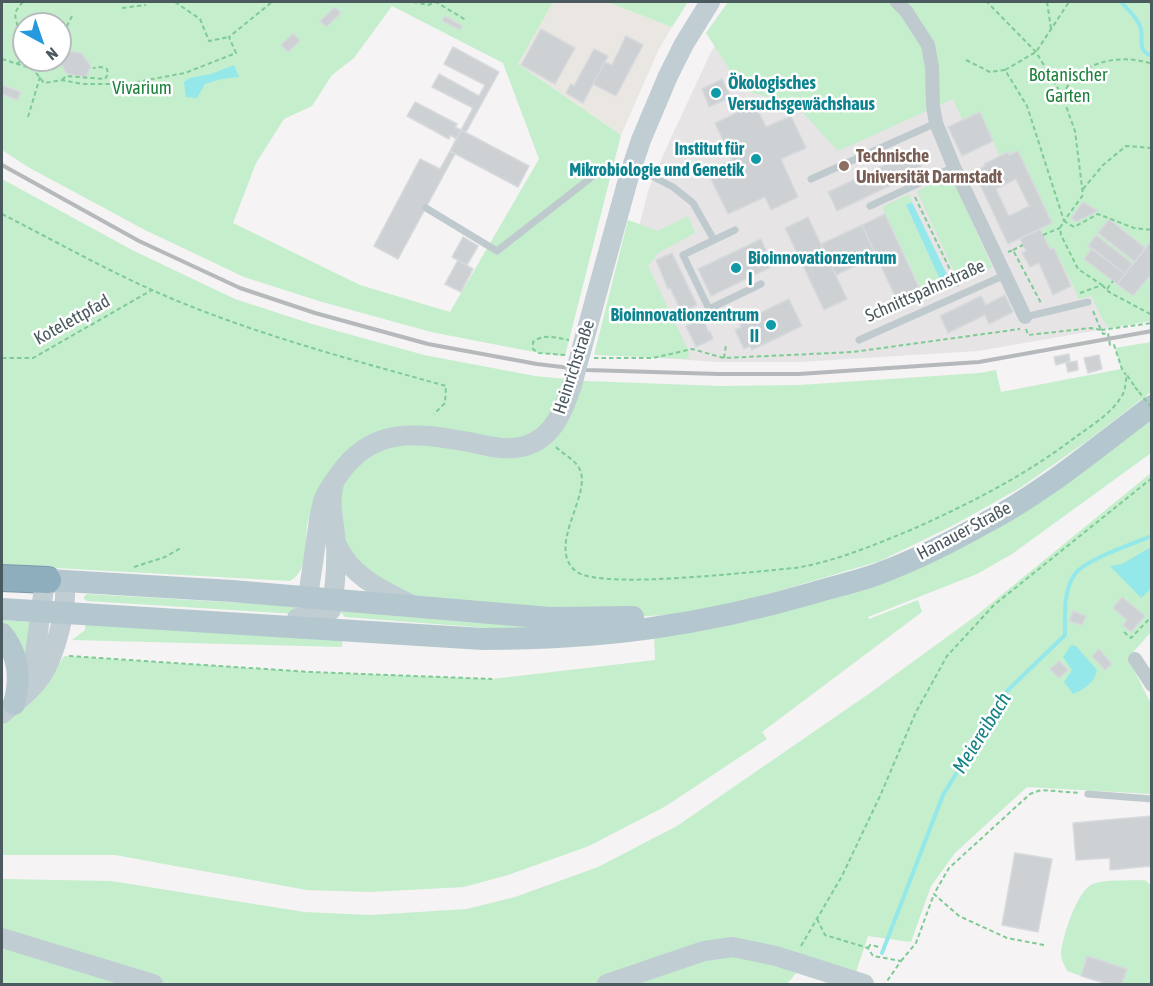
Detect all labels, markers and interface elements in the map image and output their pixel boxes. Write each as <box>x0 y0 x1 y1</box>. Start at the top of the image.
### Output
north arrow <box>12 12 72 72</box>
text: N <box>43 44 62 64</box>
park label: Botanischer Garten <box>1029 64 1107 106</box>
place label: Ökologisches Versuchsgewächshaus <box>728 72 875 115</box>
park label: Vivarium <box>112 77 172 99</box>
marker: Ökologisches Versuchsgewächshaus <box>709 86 723 100</box>
place label: Institut für Mikrobiologie und Genetik <box>569 138 744 180</box>
place label: Technische Universität Darmstadt <box>856 145 1002 188</box>
marker: Institut für Mikrobiologie und Genetik <box>749 152 763 166</box>
marker: Technische Universität Darmstadt <box>837 159 851 173</box>
place label: Bioinnovationzentrum I <box>748 247 896 290</box>
street label: Schnittspahnstraße <box>862 255 988 327</box>
marker: Bioinnovationzentrum I <box>729 261 743 275</box>
street label: Kotelettpfad <box>30 290 114 350</box>
place label: Bioinnovationzentrum II <box>611 304 759 346</box>
street label: Heinrichstraße <box>549 317 599 417</box>
marker: Bioinnovationzentrum II <box>764 318 778 332</box>
street label: Hanauer Straße <box>913 497 1015 565</box>
water label: Meiereibach <box>948 688 1016 778</box>

